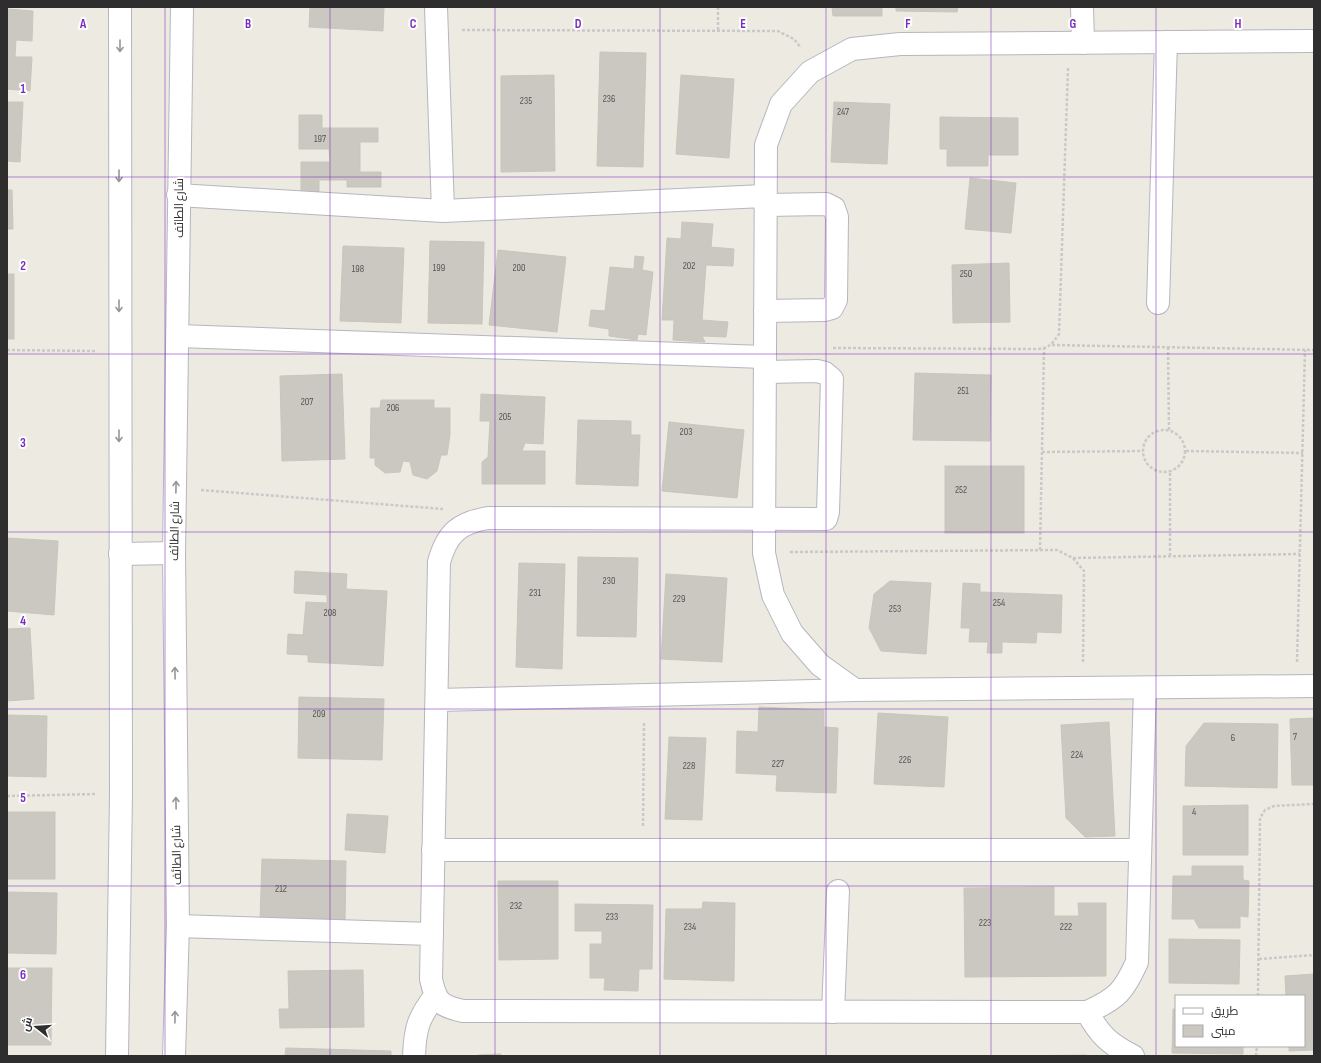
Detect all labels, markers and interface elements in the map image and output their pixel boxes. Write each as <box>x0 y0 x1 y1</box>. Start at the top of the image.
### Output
text: A <box>79 16 87 32</box>
text: B <box>245 16 251 32</box>
text: C <box>410 16 417 32</box>
text: D <box>575 16 582 32</box>
text: E <box>740 16 746 32</box>
text: F <box>905 16 911 32</box>
text: G <box>1070 16 1077 32</box>
text: H <box>1235 16 1242 32</box>
one-way arrow <box>116 39 124 52</box>
text: 1 <box>20 81 26 97</box>
house number: 236 <box>603 93 615 105</box>
house number: 235 <box>520 95 532 107</box>
house number: 247 <box>837 106 849 118</box>
house number: 197 <box>314 133 326 145</box>
one-way arrow <box>115 169 123 182</box>
street label: شارع الطائف <box>172 178 187 238</box>
text: 2 <box>20 258 26 274</box>
house number: 202 <box>683 260 695 272</box>
house number: 199 <box>433 262 445 274</box>
house number: 200 <box>512 262 526 274</box>
house number: 198 <box>352 263 364 275</box>
house number: 250 <box>960 268 972 280</box>
one-way arrow <box>115 299 123 312</box>
house number: 251 <box>957 385 969 397</box>
house number: 207 <box>301 396 313 408</box>
house number: 206 <box>387 402 399 414</box>
house number: 205 <box>499 411 511 423</box>
house number: 203 <box>680 426 692 438</box>
one-way arrow <box>115 429 123 442</box>
text: 3 <box>20 435 26 451</box>
one-way arrow <box>172 481 180 494</box>
house number: 252 <box>955 484 967 496</box>
street label: شارع الطائف <box>167 501 183 561</box>
house number: 230 <box>603 575 615 587</box>
house number: 231 <box>529 587 541 599</box>
house number: 229 <box>673 593 685 605</box>
house number: 254 <box>993 597 1005 609</box>
house number: 253 <box>889 603 901 615</box>
house number: 208 <box>324 607 336 619</box>
text: 4 <box>20 613 26 629</box>
one-way arrow <box>171 667 179 680</box>
house number: 209 <box>312 708 326 720</box>
house number: 7 <box>1293 731 1297 743</box>
house number: 6 <box>1231 732 1235 744</box>
house number: 224 <box>1071 749 1083 761</box>
house number: 226 <box>899 754 911 766</box>
house number: 227 <box>772 758 784 770</box>
house number: 228 <box>683 760 695 772</box>
text: 5 <box>20 790 26 806</box>
one-way arrow <box>172 797 180 810</box>
house number: 4 <box>1192 806 1196 818</box>
street label: شارع الطائف <box>169 825 185 885</box>
house number: 212 <box>275 883 287 895</box>
house number: 232 <box>510 900 522 912</box>
house number: 233 <box>606 911 618 923</box>
house number: 223 <box>979 917 991 929</box>
house number: 234 <box>684 921 696 933</box>
house number: 222 <box>1060 921 1072 933</box>
text: 6 <box>20 967 26 983</box>
legend <box>1175 995 1305 1047</box>
text: طريق <box>1211 1004 1239 1019</box>
north arrow <box>16 1007 56 1047</box>
one-way arrow <box>171 1011 179 1024</box>
text: ش <box>19 1016 35 1033</box>
text: مبنى <box>1211 1024 1236 1039</box>

